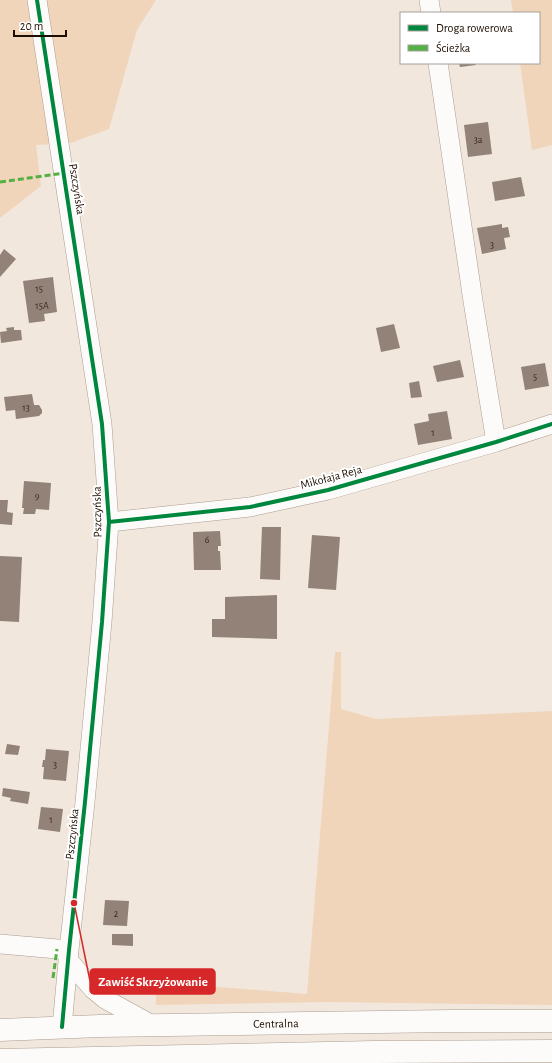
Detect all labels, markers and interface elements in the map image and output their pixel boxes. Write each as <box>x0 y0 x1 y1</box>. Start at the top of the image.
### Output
scale bar <box>14 12 66 38</box>
legend <box>400 12 540 64</box>
text: 20 m <box>20 20 43 32</box>
text: Droga rowerowa <box>436 22 513 34</box>
text: Ścieżka <box>436 40 471 54</box>
house number: 3a <box>474 135 483 145</box>
street label: Pszczyńska <box>66 163 87 216</box>
house number: 3 <box>490 240 494 250</box>
house number: 15 <box>35 284 43 294</box>
house number: 15A <box>35 301 49 311</box>
house number: 5 <box>533 372 537 382</box>
house number: 13 <box>22 403 30 413</box>
house number: 1 <box>431 428 435 438</box>
street label: Mikołaja Reja <box>299 463 364 492</box>
street label: Pszczyńska <box>91 486 104 538</box>
house number: 9 <box>35 491 40 501</box>
house number: 6 <box>205 535 210 545</box>
house number: 3 <box>53 760 57 770</box>
street label: Pszczyńska <box>63 807 82 860</box>
house number: 1 <box>49 815 53 825</box>
house number: 2 <box>114 909 119 919</box>
callout: Zawiść Skrzyżowanie <box>90 969 215 994</box>
text: Zawiść Skrzyżowanie <box>98 976 208 989</box>
street label: Centralna <box>253 1017 299 1030</box>

